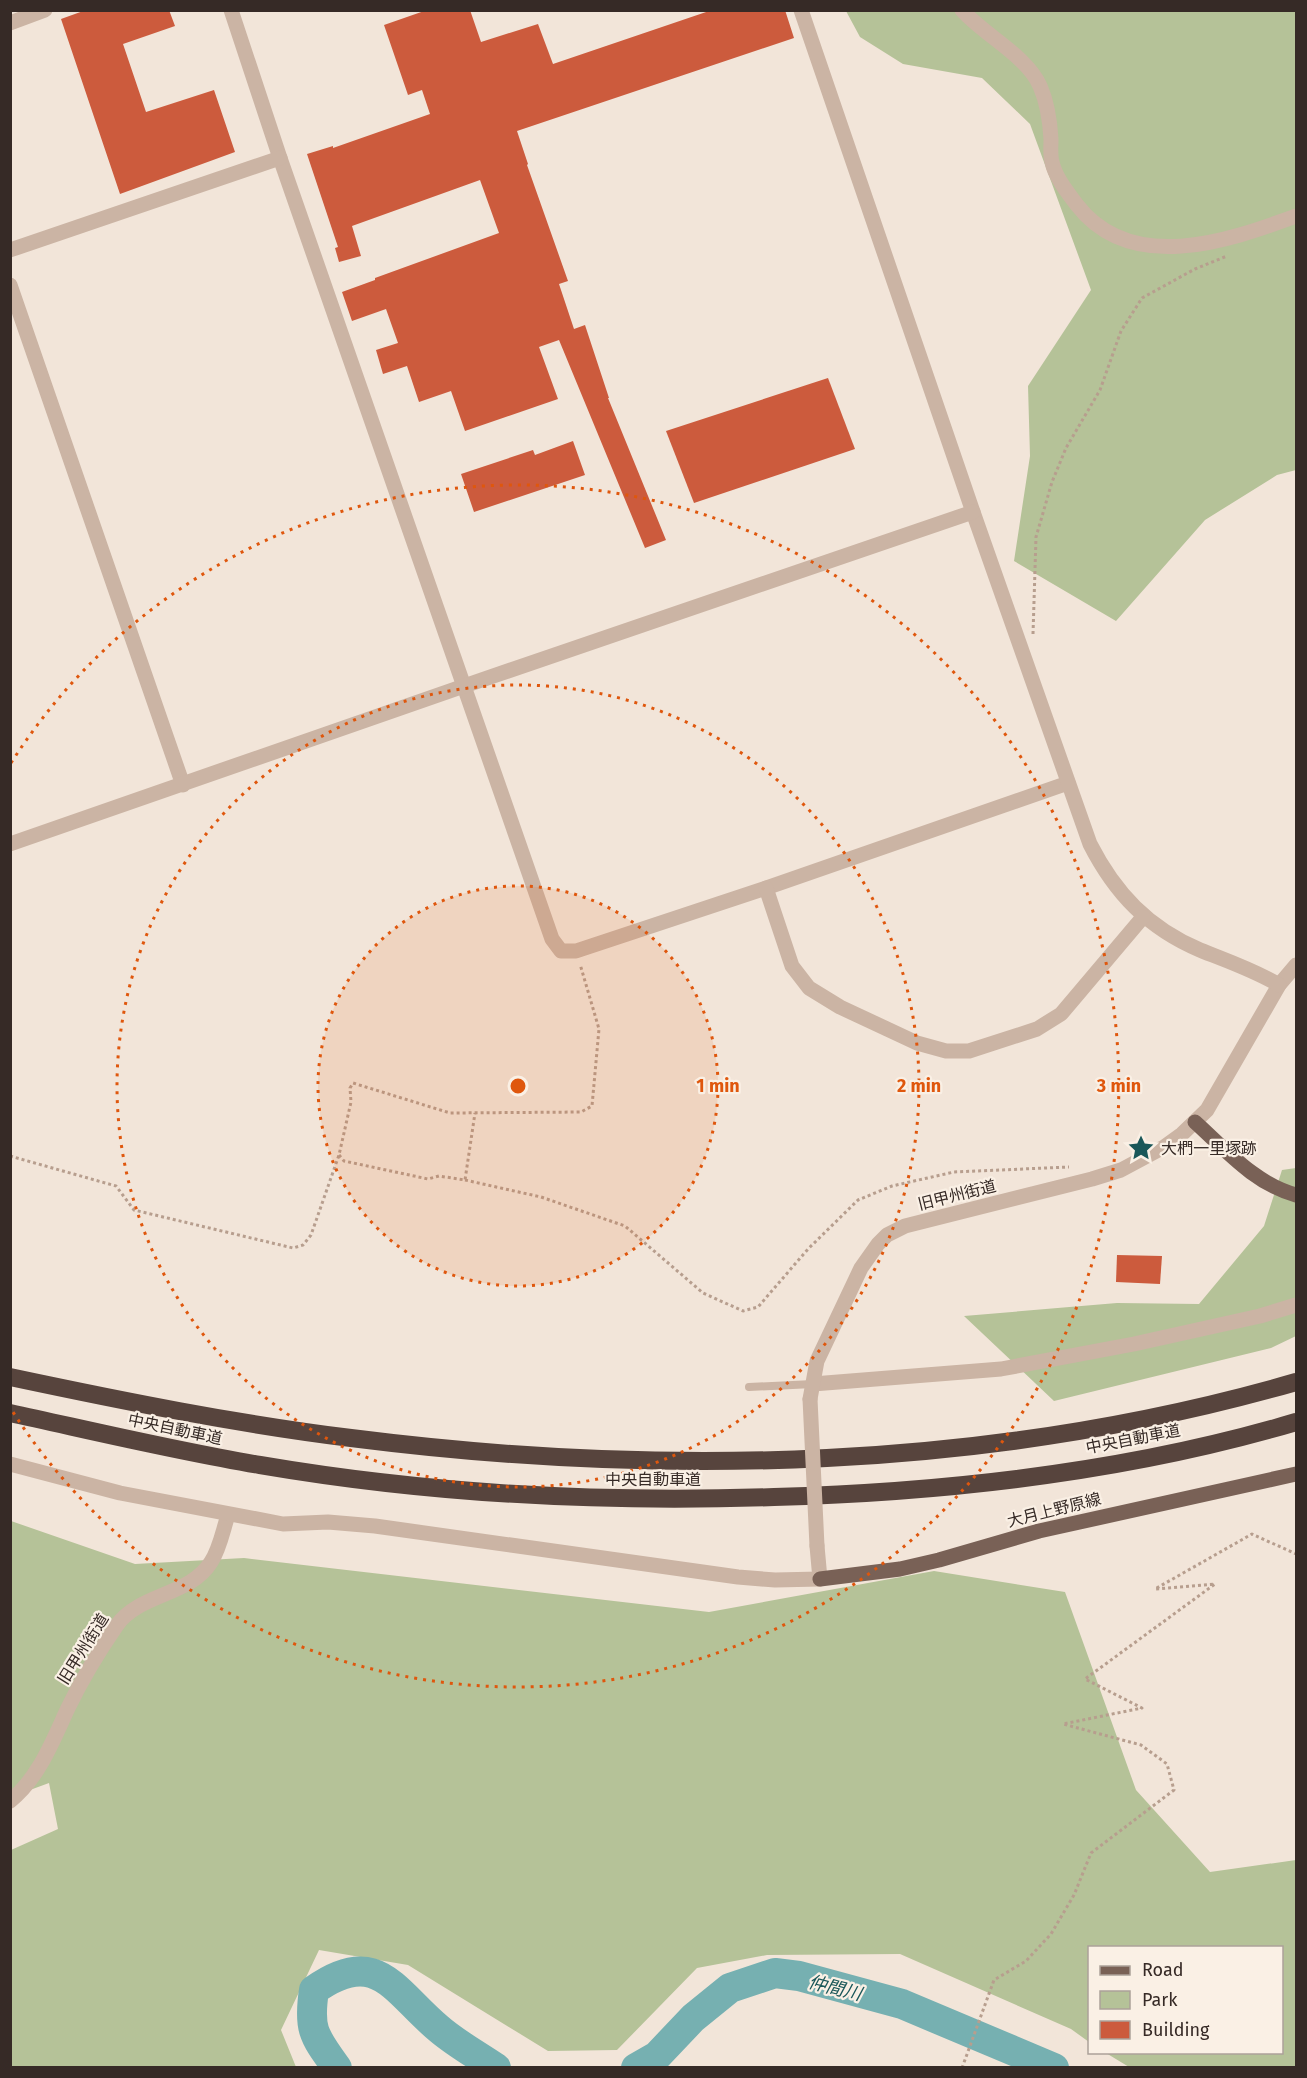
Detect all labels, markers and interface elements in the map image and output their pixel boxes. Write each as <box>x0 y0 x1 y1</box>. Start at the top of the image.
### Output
text: 1 min <box>696 1075 740 1097</box>
text: 2 min <box>897 1075 941 1097</box>
text: 3 min <box>1096 1075 1141 1097</box>
centre of rings <box>508 1076 528 1096</box>
place icon: 大椚一里塚跡 <box>1126 1133 1156 1163</box>
place label: 大椚一里塚跡 <box>1161 1139 1257 1158</box>
street label: 旧甲州街道 <box>916 1176 998 1214</box>
street label: 中央自動車道 <box>126 1410 224 1448</box>
street label: 中央自動車道 <box>1084 1421 1182 1457</box>
street label: 中央自動車道 <box>605 1470 701 1489</box>
street label: 大月上野原線 <box>1005 1489 1103 1531</box>
street label: 旧甲州街道 <box>54 1610 112 1688</box>
legend <box>1088 1946 1283 2054</box>
text: Road <box>1142 1959 1184 1981</box>
water label: 仲間川 <box>806 1971 866 2006</box>
text: Park <box>1142 1989 1178 2011</box>
text: Building <box>1142 2019 1210 2041</box>

